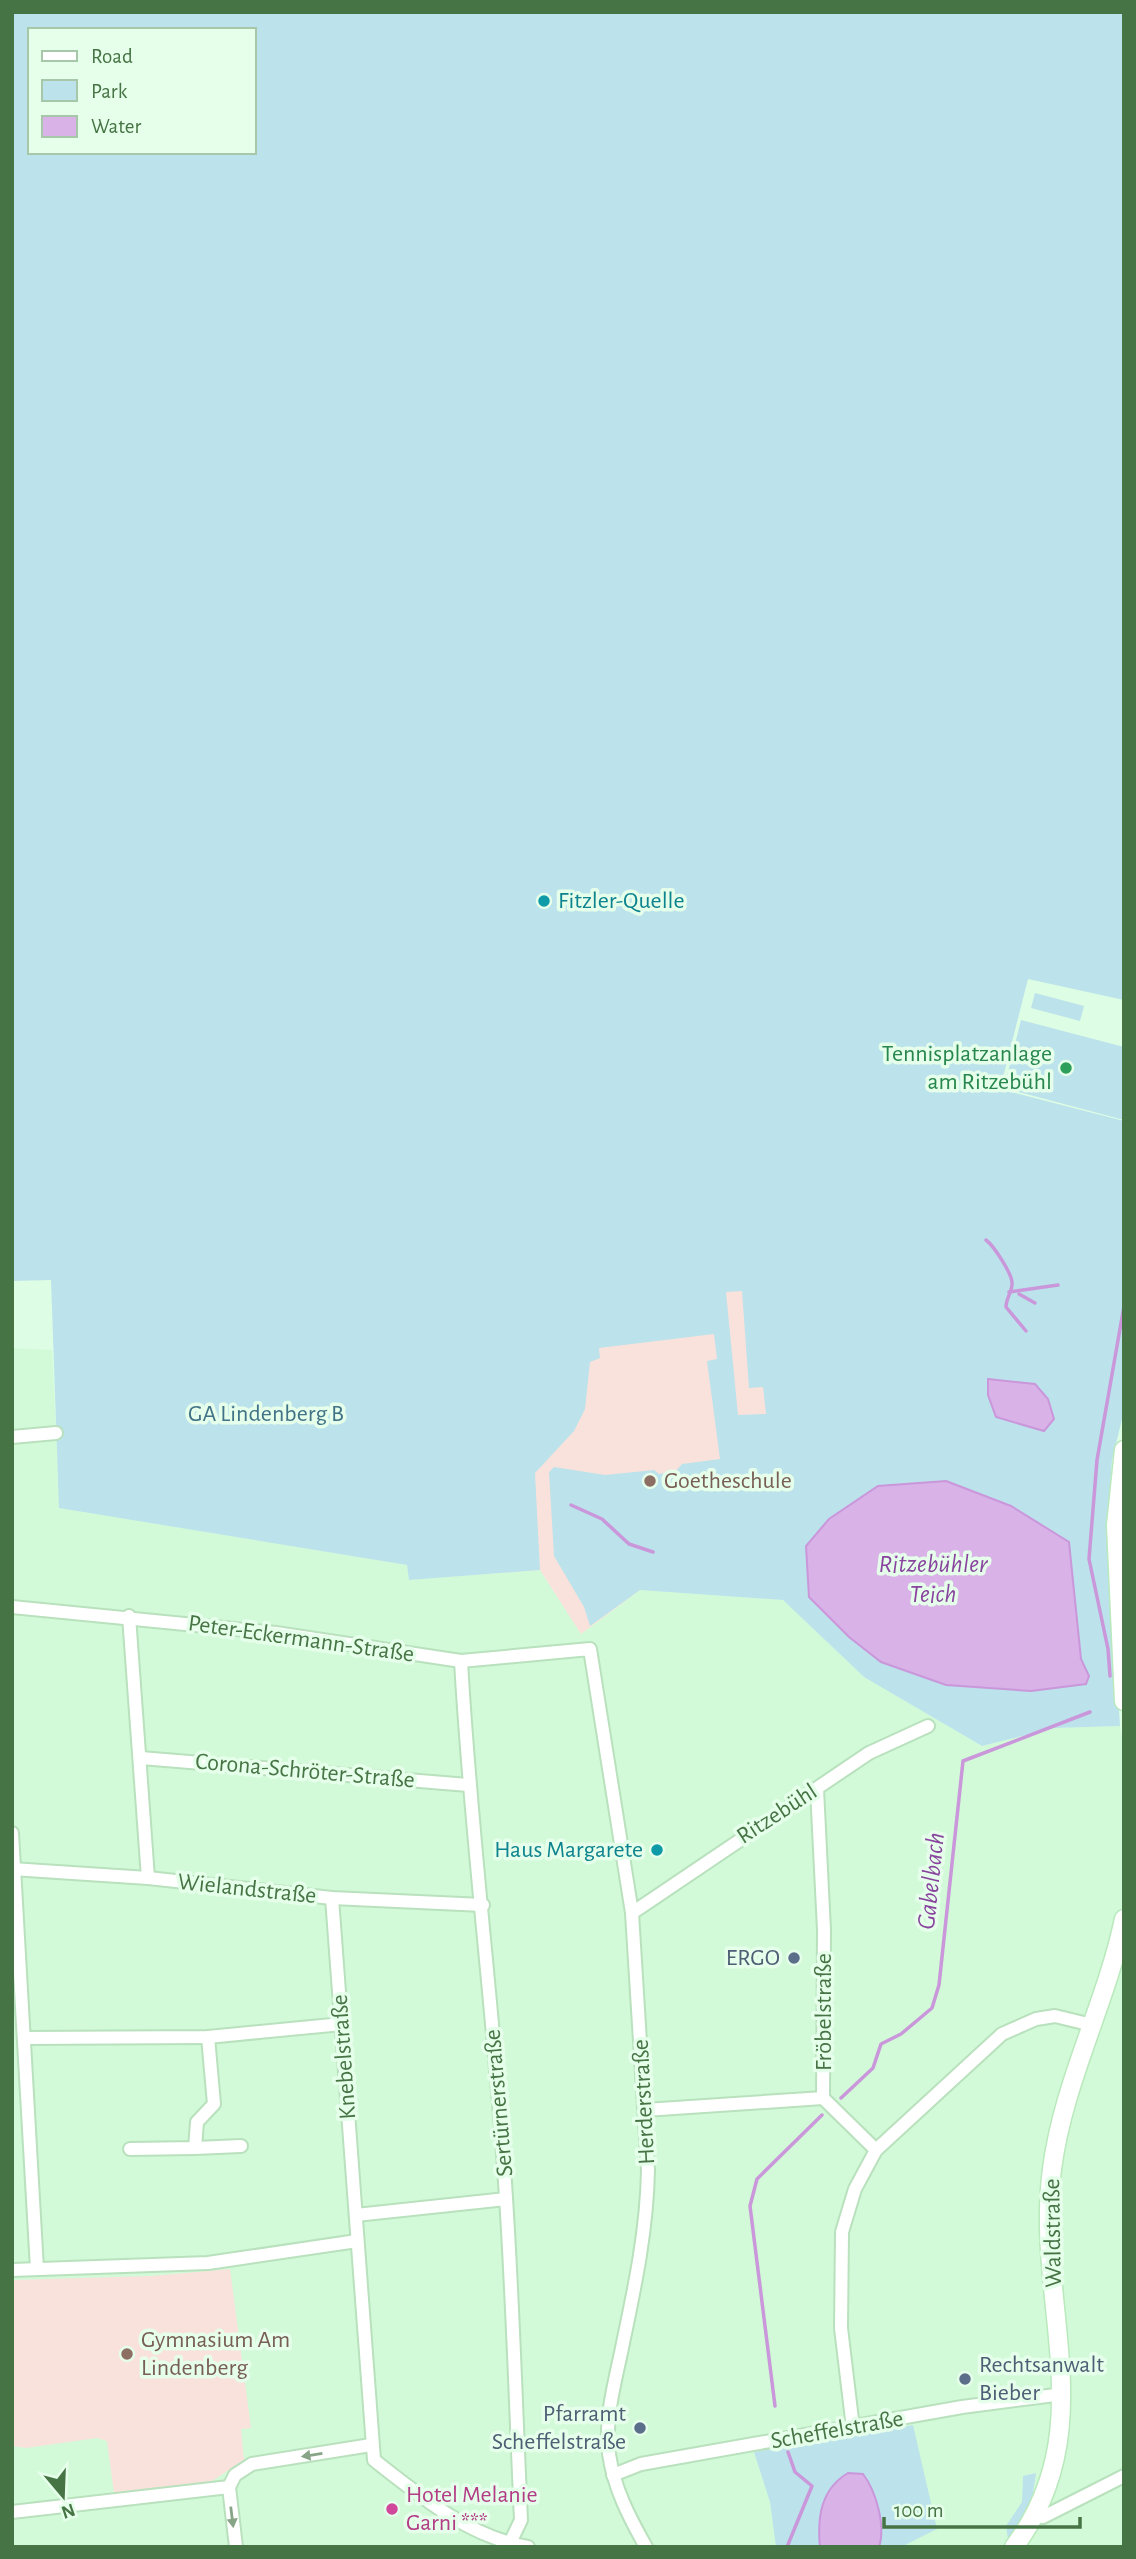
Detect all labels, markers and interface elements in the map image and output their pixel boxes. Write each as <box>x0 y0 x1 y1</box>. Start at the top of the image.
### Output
legend <box>28 28 256 154</box>
text: Road <box>91 46 133 67</box>
text: Park <box>91 81 128 102</box>
text: Water <box>91 116 141 137</box>
place label: Fitzler-Quelle <box>558 889 685 913</box>
marker: Fitzler-Quelle <box>536 893 552 909</box>
place label: Tennisplatzanlage am Ritzebühl <box>882 1042 1052 1094</box>
marker: Tennisplatzanlage am Ritzebühl <box>1058 1060 1074 1076</box>
park label: GA Lindenberg B <box>188 1402 344 1426</box>
place label: Goetheschule <box>664 1469 792 1493</box>
marker: Goetheschule <box>642 1473 658 1489</box>
water label: Ritzebühler Teich <box>878 1551 989 1607</box>
street label: Peter-Eckermann-Straße <box>186 1611 416 1667</box>
street label: Corona-Schröter-Straße <box>194 1749 416 1793</box>
street label: Ritzebühl <box>733 1779 821 1849</box>
water label: Gabelbach <box>913 1831 949 1931</box>
place label: Haus Margarete <box>494 1838 643 1862</box>
marker: Haus Margarete <box>649 1842 665 1858</box>
street label: Wielandstraße <box>176 1870 318 1908</box>
place label: ERGO <box>726 1946 780 1970</box>
marker: ERGO <box>786 1950 802 1966</box>
street label: Fröbelstraße <box>812 1953 836 2071</box>
street label: Knebelstraße <box>328 1994 360 2120</box>
street label: Sertürnerstraße <box>481 2028 517 2178</box>
street label: Herderstraße <box>629 2039 659 2165</box>
street label: Waldstraße <box>1040 2178 1066 2288</box>
place label: Gymnasium Am Lindenberg <box>141 2328 290 2380</box>
marker: Gymnasium Am Lindenberg <box>119 2346 135 2362</box>
place label: Rechtsanwalt Bieber <box>979 2353 1104 2405</box>
marker: Rechtsanwalt Bieber <box>957 2371 973 2387</box>
place label: Pfarramt Scheffelstraße <box>492 2402 626 2454</box>
street label: Scheffelstraße <box>769 2407 905 2453</box>
marker: Pfarramt Scheffelstraße <box>632 2420 648 2436</box>
one-way arrow <box>301 2449 323 2460</box>
north arrow <box>28 2461 98 2531</box>
place label: Hotel Melanie Garni *** <box>406 2483 538 2535</box>
scale bar <box>884 2486 1080 2530</box>
text: N <box>59 2500 77 2522</box>
text: 100 m <box>894 2500 944 2521</box>
marker: Hotel Melanie Garni *** <box>384 2501 400 2517</box>
one-way arrow <box>227 2506 238 2528</box>

